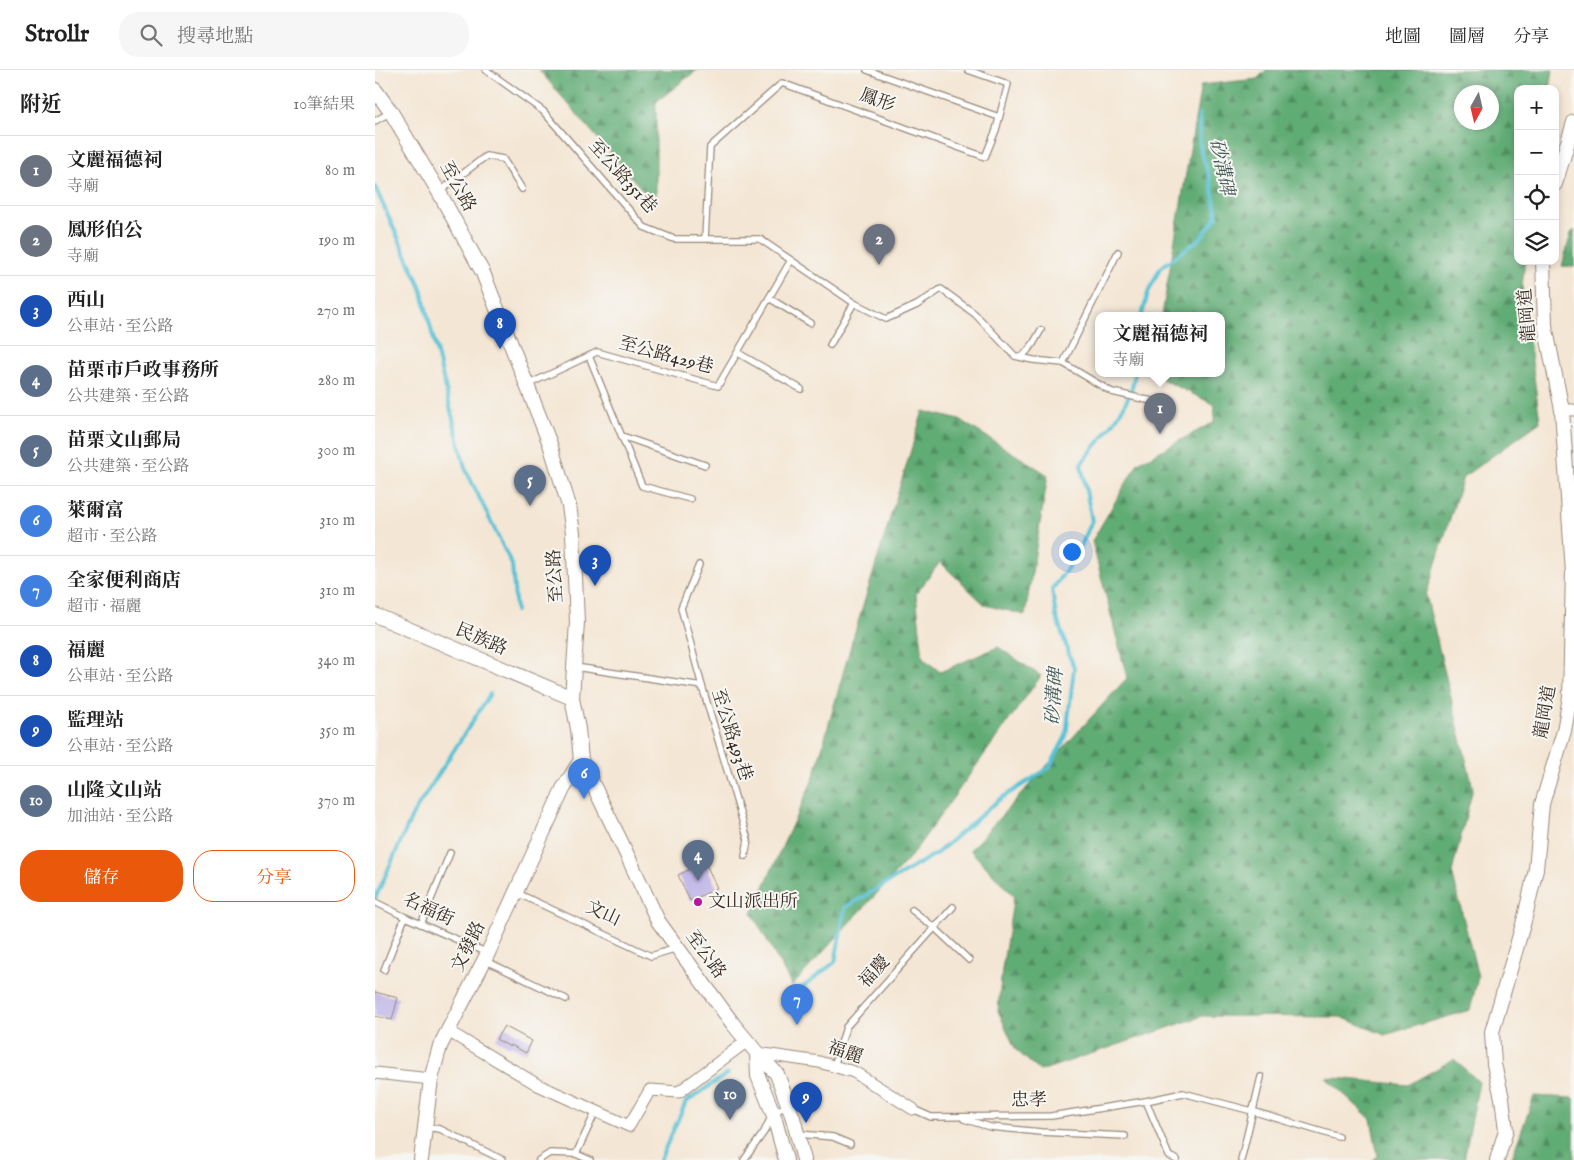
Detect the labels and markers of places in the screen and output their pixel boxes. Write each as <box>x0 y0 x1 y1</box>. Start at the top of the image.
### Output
pin: 2 <box>863 224 895 265</box>
pin: 8 <box>484 308 516 349</box>
pin: 1 <box>1144 393 1176 434</box>
pin: 5 <box>514 465 546 506</box>
pin: 3 <box>579 545 611 586</box>
pin: 6 <box>568 758 600 799</box>
pin: 4 <box>682 840 714 881</box>
place label: 文山派出所 <box>708 891 798 914</box>
marker: 文山派出所 <box>692 896 704 908</box>
pin: 7 <box>781 984 813 1025</box>
pin: 10 <box>714 1079 746 1120</box>
pin: 9 <box>790 1082 822 1123</box>

